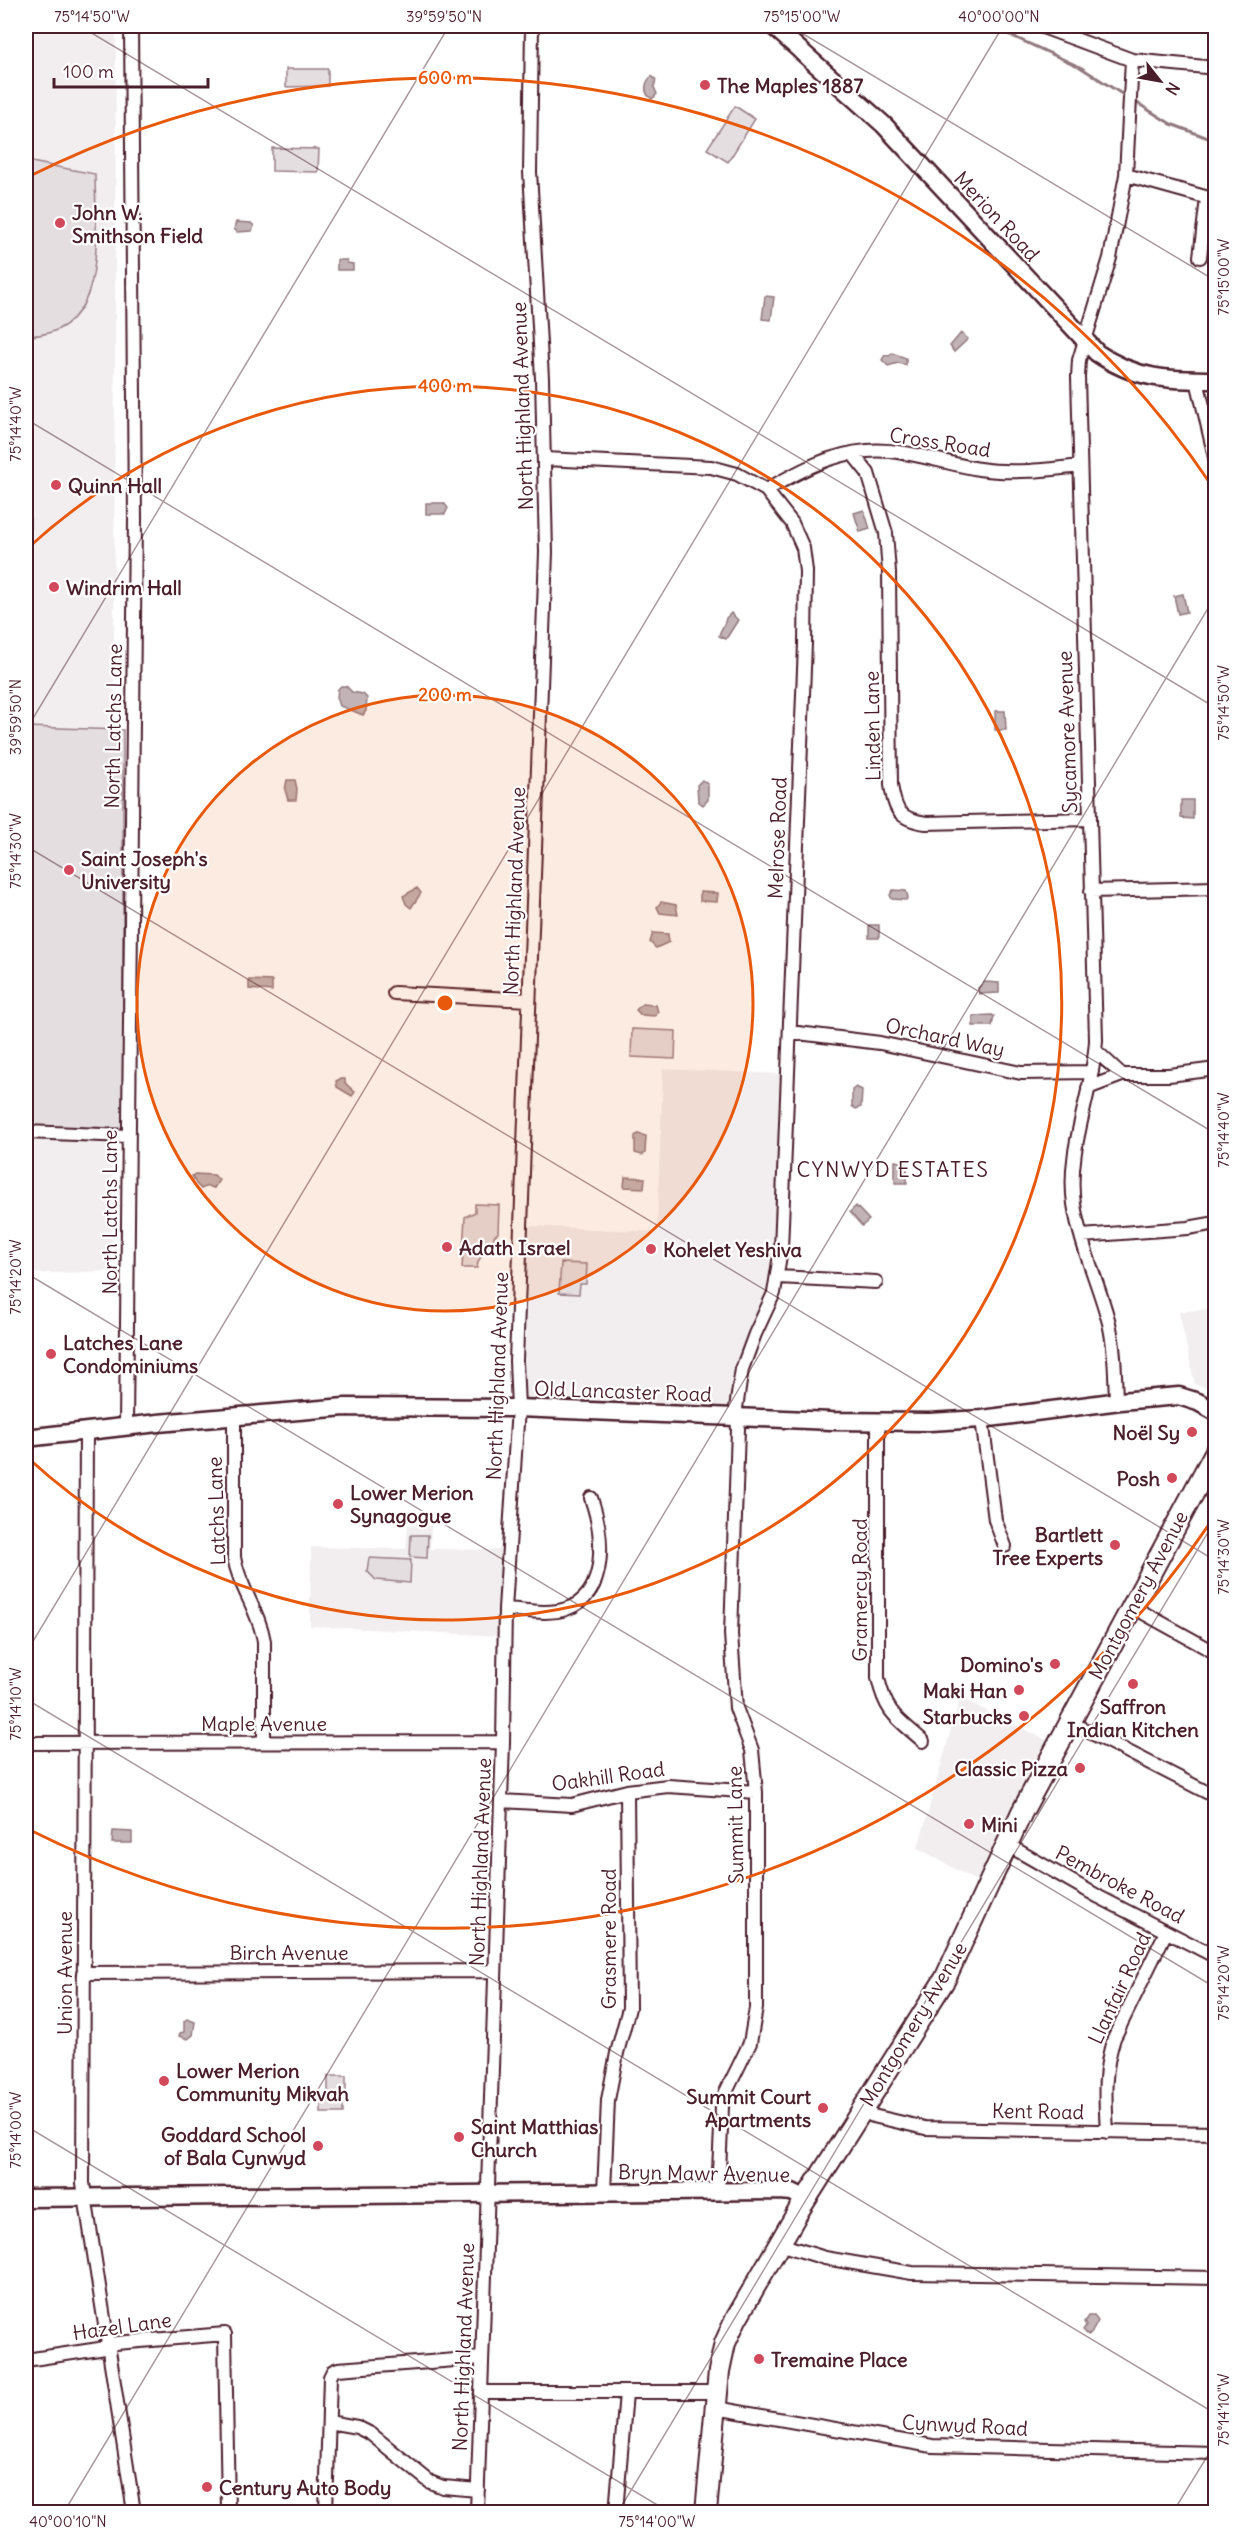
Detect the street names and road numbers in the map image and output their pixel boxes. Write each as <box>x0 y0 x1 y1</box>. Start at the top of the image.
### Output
street label: Merion Road <box>949 166 1045 266</box>
street label: North Highland Avenue <box>506 301 538 511</box>
street label: Cross Road <box>888 422 993 462</box>
street label: North Latchs Lane <box>99 643 127 809</box>
street label: Sycamore Avenue <box>1052 650 1082 814</box>
street label: Linden Lane <box>859 671 885 781</box>
street label: Melrose Road <box>762 776 792 899</box>
street label: North Highland Avenue <box>498 786 530 996</box>
street label: Orchard Way <box>883 1012 1007 1062</box>
street label: North Latchs Lane <box>97 1129 122 1295</box>
street label: North Highland Avenue <box>481 1271 513 1481</box>
street label: Old Lancaster Road <box>534 1375 713 1407</box>
street label: Latchs Lane <box>202 1456 230 1566</box>
street label: Montgomery Avenue <box>1083 1506 1193 1684</box>
street label: Gramercy Road <box>847 1518 872 1662</box>
street label: Maple Avenue <box>201 1711 327 1736</box>
street label: Oakhill Road <box>550 1756 666 1796</box>
street label: North Highland Avenue <box>464 1757 496 1967</box>
street label: Summit Lane <box>721 1766 749 1884</box>
street label: Pembroke Road <box>1051 1840 1189 1929</box>
street label: Grasmere Road <box>596 1868 621 2010</box>
street label: Union Avenue <box>52 1911 77 2035</box>
street label: Llanfair Road <box>1082 1928 1156 2048</box>
street label: Montgomery Avenue <box>854 1937 972 2111</box>
street label: Birch Avenue <box>229 1940 349 1965</box>
street label: Kent Road <box>992 2098 1085 2124</box>
street label: Bryn Mawr Avenue <box>618 2159 790 2187</box>
street label: North Highland Avenue <box>447 2242 479 2452</box>
street label: Hazel Lane <box>71 2307 173 2345</box>
street label: Cynwyd Road <box>901 2409 1029 2441</box>

